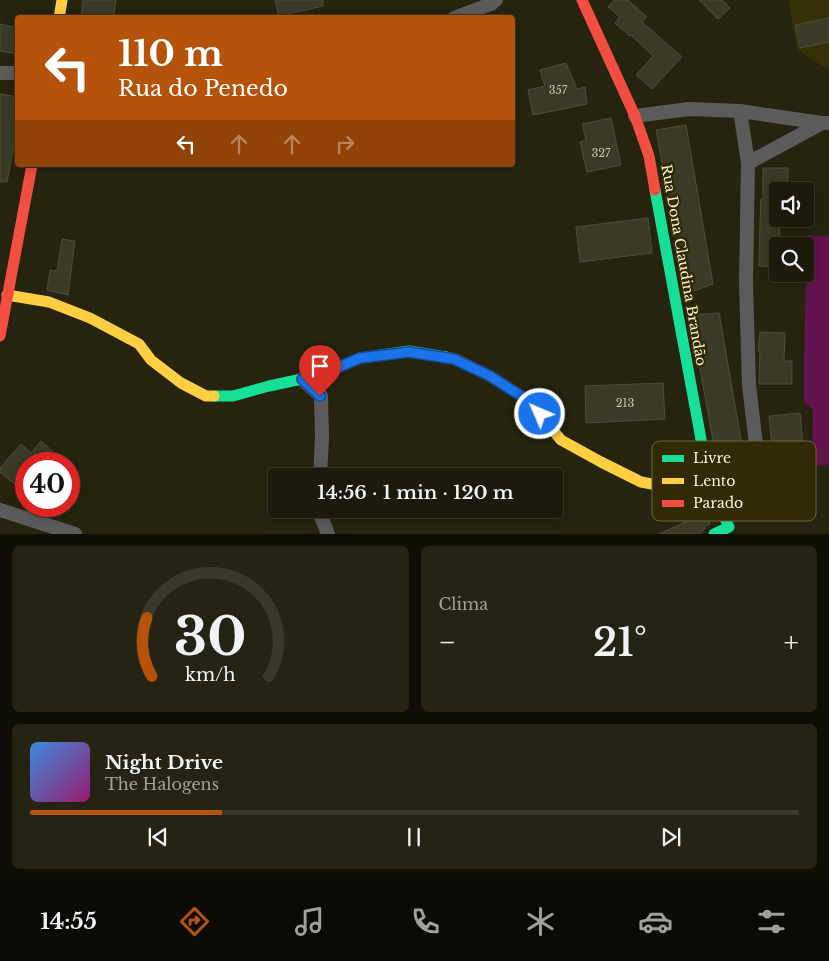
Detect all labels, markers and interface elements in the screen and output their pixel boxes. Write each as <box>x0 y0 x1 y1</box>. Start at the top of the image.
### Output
text: 110 m <box>118 32 223 75</box>
icon: left <box>35 35 100 100</box>
text: Rua do Penedo <box>118 75 288 102</box>
house number: 357 <box>549 83 568 97</box>
icon: left <box>172 130 200 158</box>
icon: ahead <box>225 130 253 158</box>
icon: ahead <box>278 130 306 158</box>
icon: right <box>331 130 359 158</box>
house number: 327 <box>591 146 611 160</box>
street label: Rua Dona Claudina Brandão <box>657 163 711 367</box>
map controls <box>769 182 814 282</box>
button: sound <box>769 182 814 227</box>
button: search <box>769 237 814 282</box>
pin <box>299 345 341 396</box>
icon: arrive <box>306 352 334 380</box>
position arrow <box>513 387 565 439</box>
house number: 213 <box>616 396 634 410</box>
legend <box>652 441 816 521</box>
text: Livre <box>693 449 731 467</box>
speed limit sign: 40 <box>15 452 80 517</box>
text: Lento <box>693 472 735 490</box>
text: 14:56 · 1 min · 120 m <box>317 481 514 504</box>
text: Parado <box>693 494 743 512</box>
text: Clima <box>439 594 488 614</box>
text: 30 <box>174 605 246 669</box>
text: 21° <box>593 619 647 666</box>
text: − <box>439 625 456 660</box>
text: + <box>784 625 799 660</box>
text: km/h <box>185 664 236 686</box>
text: Night Drive <box>105 751 223 774</box>
text: The Halogens <box>105 774 219 794</box>
icon: previous <box>144 823 172 851</box>
icon: pause <box>400 823 428 851</box>
icon: next <box>657 823 685 851</box>
icon: directions <box>177 904 212 939</box>
icon: music <box>292 904 327 939</box>
icon: phone <box>408 904 443 939</box>
icon: climate <box>523 904 558 939</box>
icon: car <box>638 904 673 939</box>
icon: filters <box>754 904 789 939</box>
text: 14:55 <box>40 908 97 935</box>

